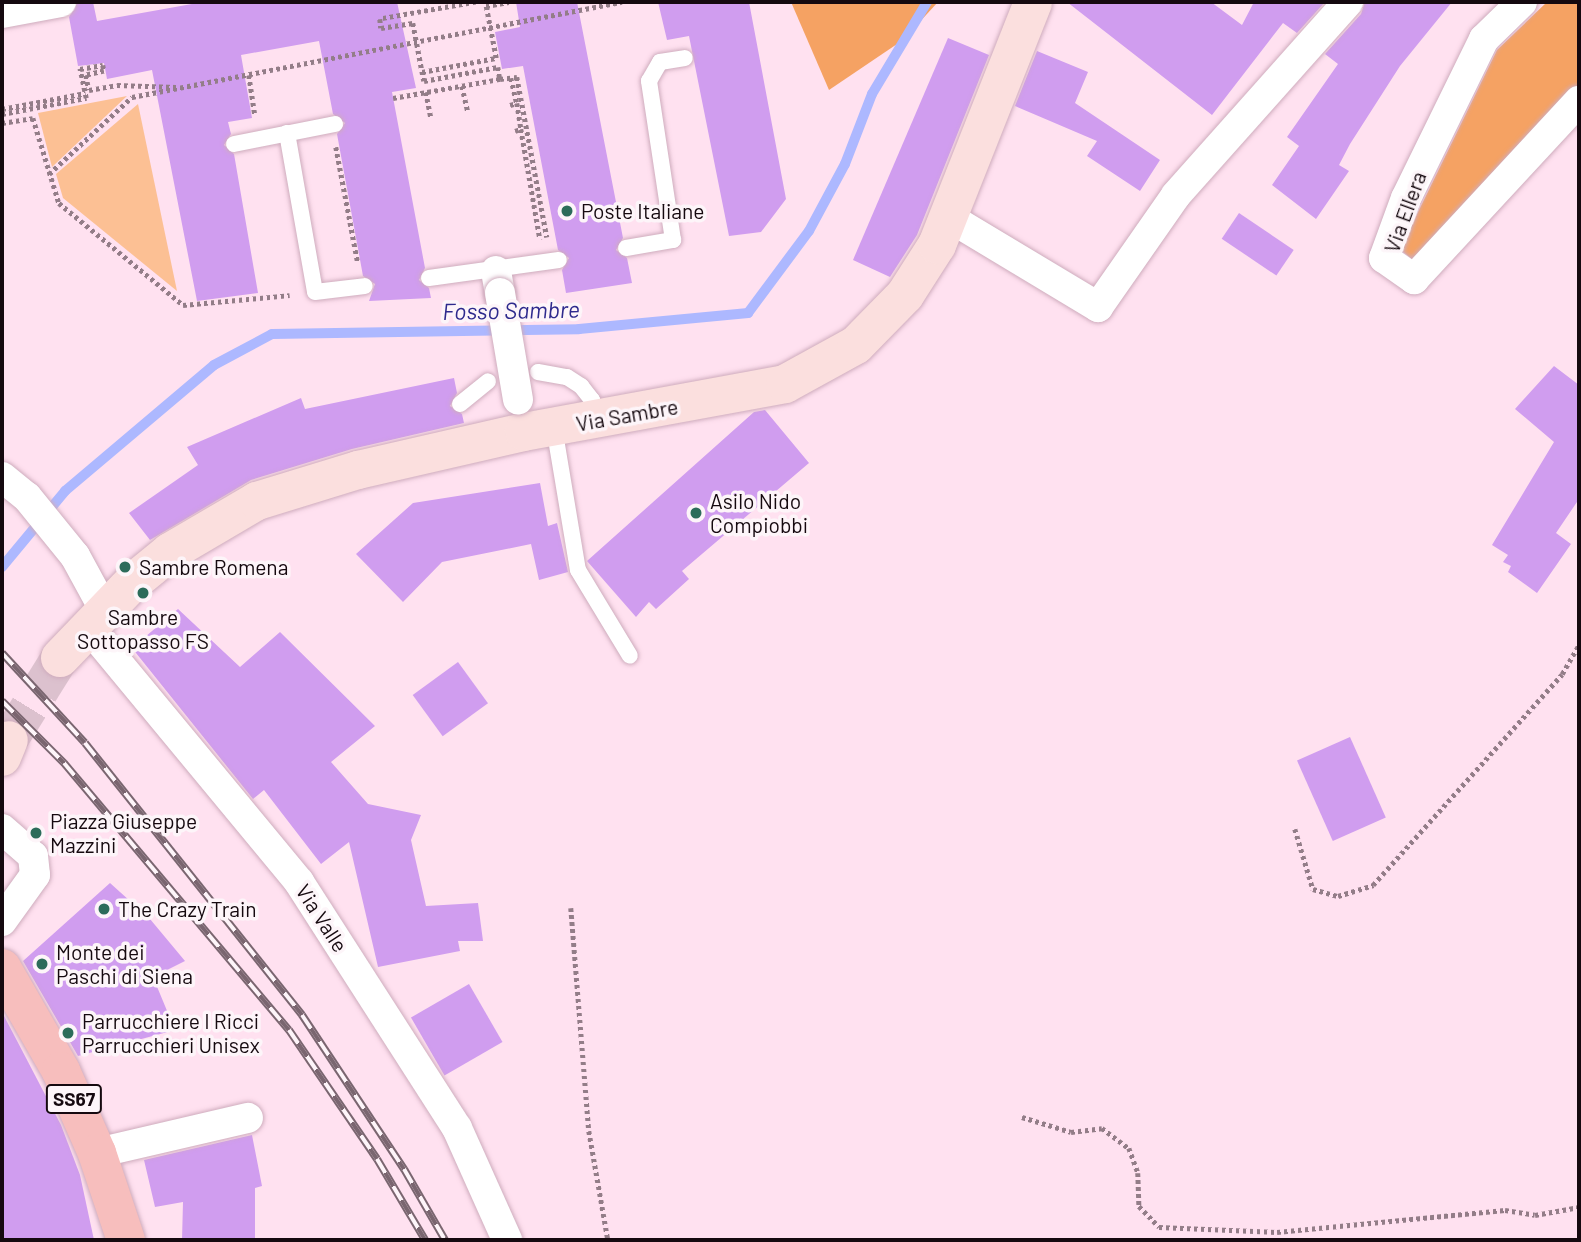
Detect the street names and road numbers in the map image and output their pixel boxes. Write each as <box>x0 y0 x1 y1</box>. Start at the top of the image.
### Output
street label: Via Ellera <box>1379 168 1431 256</box>
street label: Via Sambre <box>574 394 680 436</box>
street label: Via Valle <box>291 879 353 957</box>
road number: SS67 <box>44 1084 104 1114</box>

